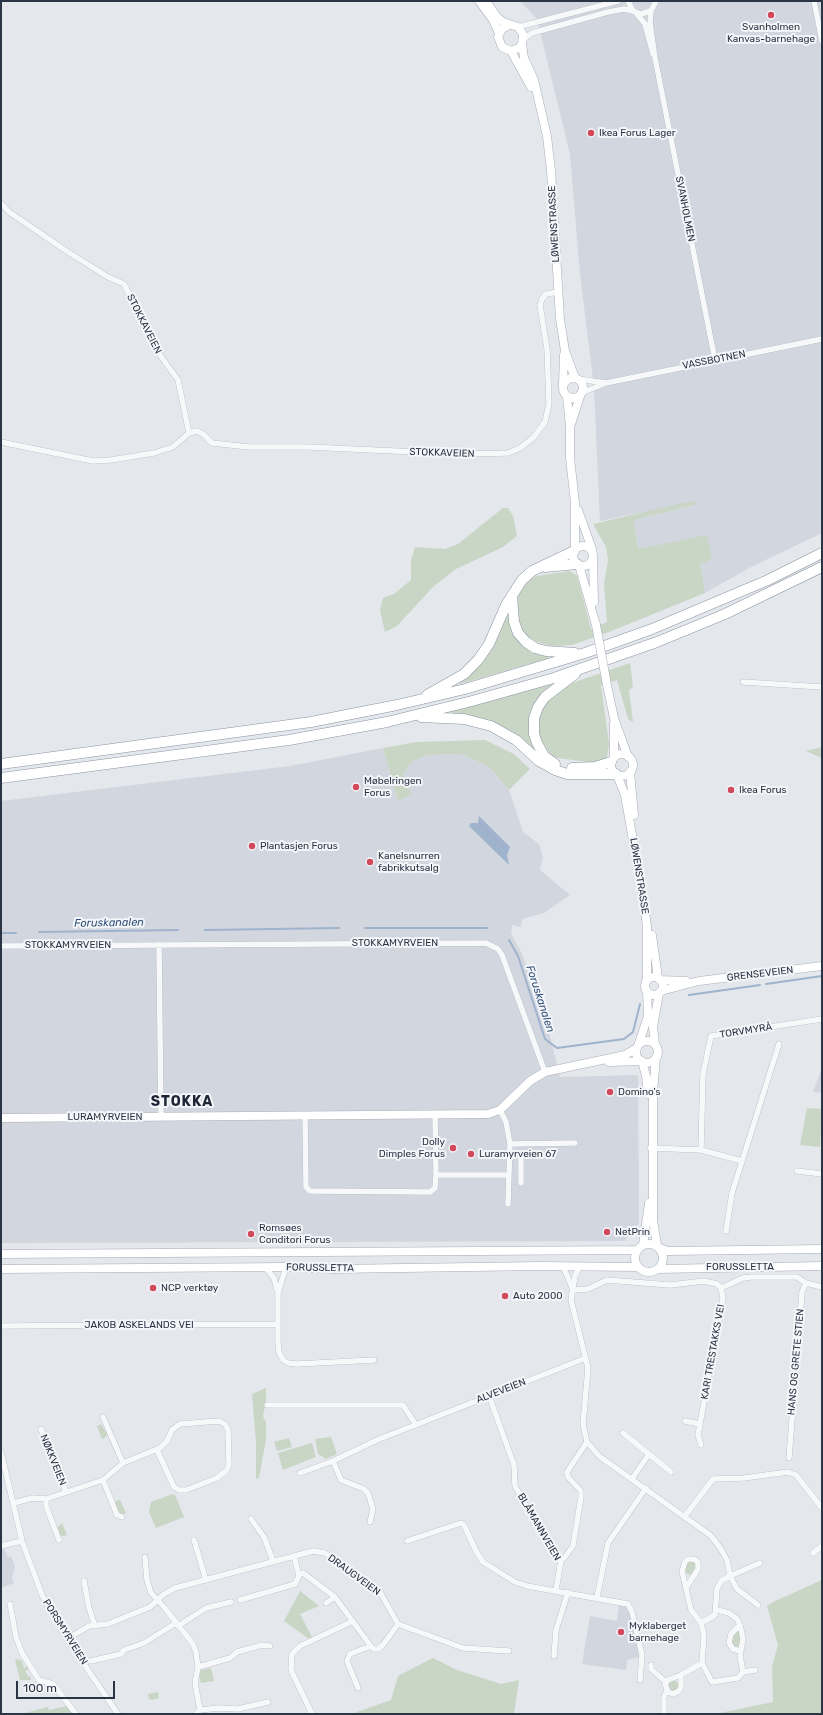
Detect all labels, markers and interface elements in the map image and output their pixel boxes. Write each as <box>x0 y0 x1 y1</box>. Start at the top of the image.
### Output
marker: Svanholmen Kanvas-barnehage <box>766 10 776 20</box>
place label: Svanholmen Kanvas-barnehage <box>727 21 815 44</box>
place label: Ikea Forus Lager <box>599 127 676 139</box>
marker: Ikea Forus Lager <box>586 128 596 138</box>
street label: SVANHOLMEN <box>673 175 697 243</box>
street label: LØWENSTRASSE <box>546 185 562 263</box>
street label: STOKKAVEIEN <box>124 292 164 356</box>
street label: VASSBOTNEN <box>681 348 747 372</box>
street label: STOKKAVEIEN <box>409 446 475 460</box>
place label: Møbelringen Forus <box>364 775 422 798</box>
marker: Møbelringen Forus <box>351 782 361 792</box>
place label: Ikea Forus <box>739 784 787 796</box>
marker: Ikea Forus <box>726 785 736 795</box>
street label: LØWENSTRASSE <box>627 837 651 915</box>
place label: Plantasjen Forus <box>260 840 338 852</box>
marker: Plantasjen Forus <box>247 841 257 851</box>
place label: Kanelsnurren fabrikkutsalg <box>378 850 440 874</box>
marker: Kanelsnurren fabrikkutsalg <box>365 857 375 867</box>
water label: Foruskanalen <box>74 916 144 930</box>
street label: STOKKAMYRVEIEN <box>352 937 438 949</box>
street label: STOKKAMYRVEIEN <box>25 939 111 951</box>
water label: Foruskanalen <box>523 964 557 1034</box>
street label: GRENSEVEIEN <box>726 964 794 984</box>
street label: TORVMYRÅ <box>719 1021 773 1041</box>
place label: Domino's <box>618 1086 661 1098</box>
marker: Domino's <box>605 1087 615 1097</box>
district label: STOKKA <box>151 1094 213 1110</box>
street label: LURAMYRVEIEN <box>68 1111 142 1123</box>
place label: Dolly Dimples Forus <box>379 1136 445 1160</box>
marker: Dolly Dimples Forus <box>448 1143 458 1153</box>
place label: Luramyrveien 67 <box>479 1148 556 1160</box>
marker: Luramyrveien 67 <box>466 1149 476 1159</box>
place label: Romsøes Conditori Forus <box>259 1222 331 1246</box>
place label: NetPrin <box>615 1226 650 1238</box>
marker: NetPrin <box>602 1227 612 1237</box>
marker: Romsøes Conditori Forus <box>246 1229 256 1239</box>
street label: FORUSSLETTA <box>286 1261 354 1275</box>
street label: FORUSSLETTA <box>706 1261 774 1273</box>
place label: NCP verktøy <box>161 1282 218 1294</box>
marker: NCP verktøy <box>148 1283 158 1293</box>
place label: Auto 2000 <box>513 1290 563 1302</box>
marker: Auto 2000 <box>500 1291 510 1301</box>
street label: KARI TRESTAKKS VEI <box>699 1303 727 1401</box>
street label: HANS OG GRETE STIEN <box>785 1308 807 1416</box>
street label: JAKOB ASKELANDS VEI <box>84 1319 194 1331</box>
street label: ALVEVEIEN <box>474 1376 528 1406</box>
street label: NØKKVEIEN <box>37 1433 69 1487</box>
street label: BLÅMANNVEIEN <box>515 1491 563 1563</box>
street label: DRAUGVEIEN <box>325 1552 383 1598</box>
street label: PORSMYRVEIEN <box>40 1597 90 1667</box>
place label: Myklaberget barnehage <box>629 1620 686 1644</box>
marker: Myklaberget barnehage <box>616 1627 626 1637</box>
scale bar <box>18 1673 117 1699</box>
text: 100 m <box>23 1681 57 1695</box>

